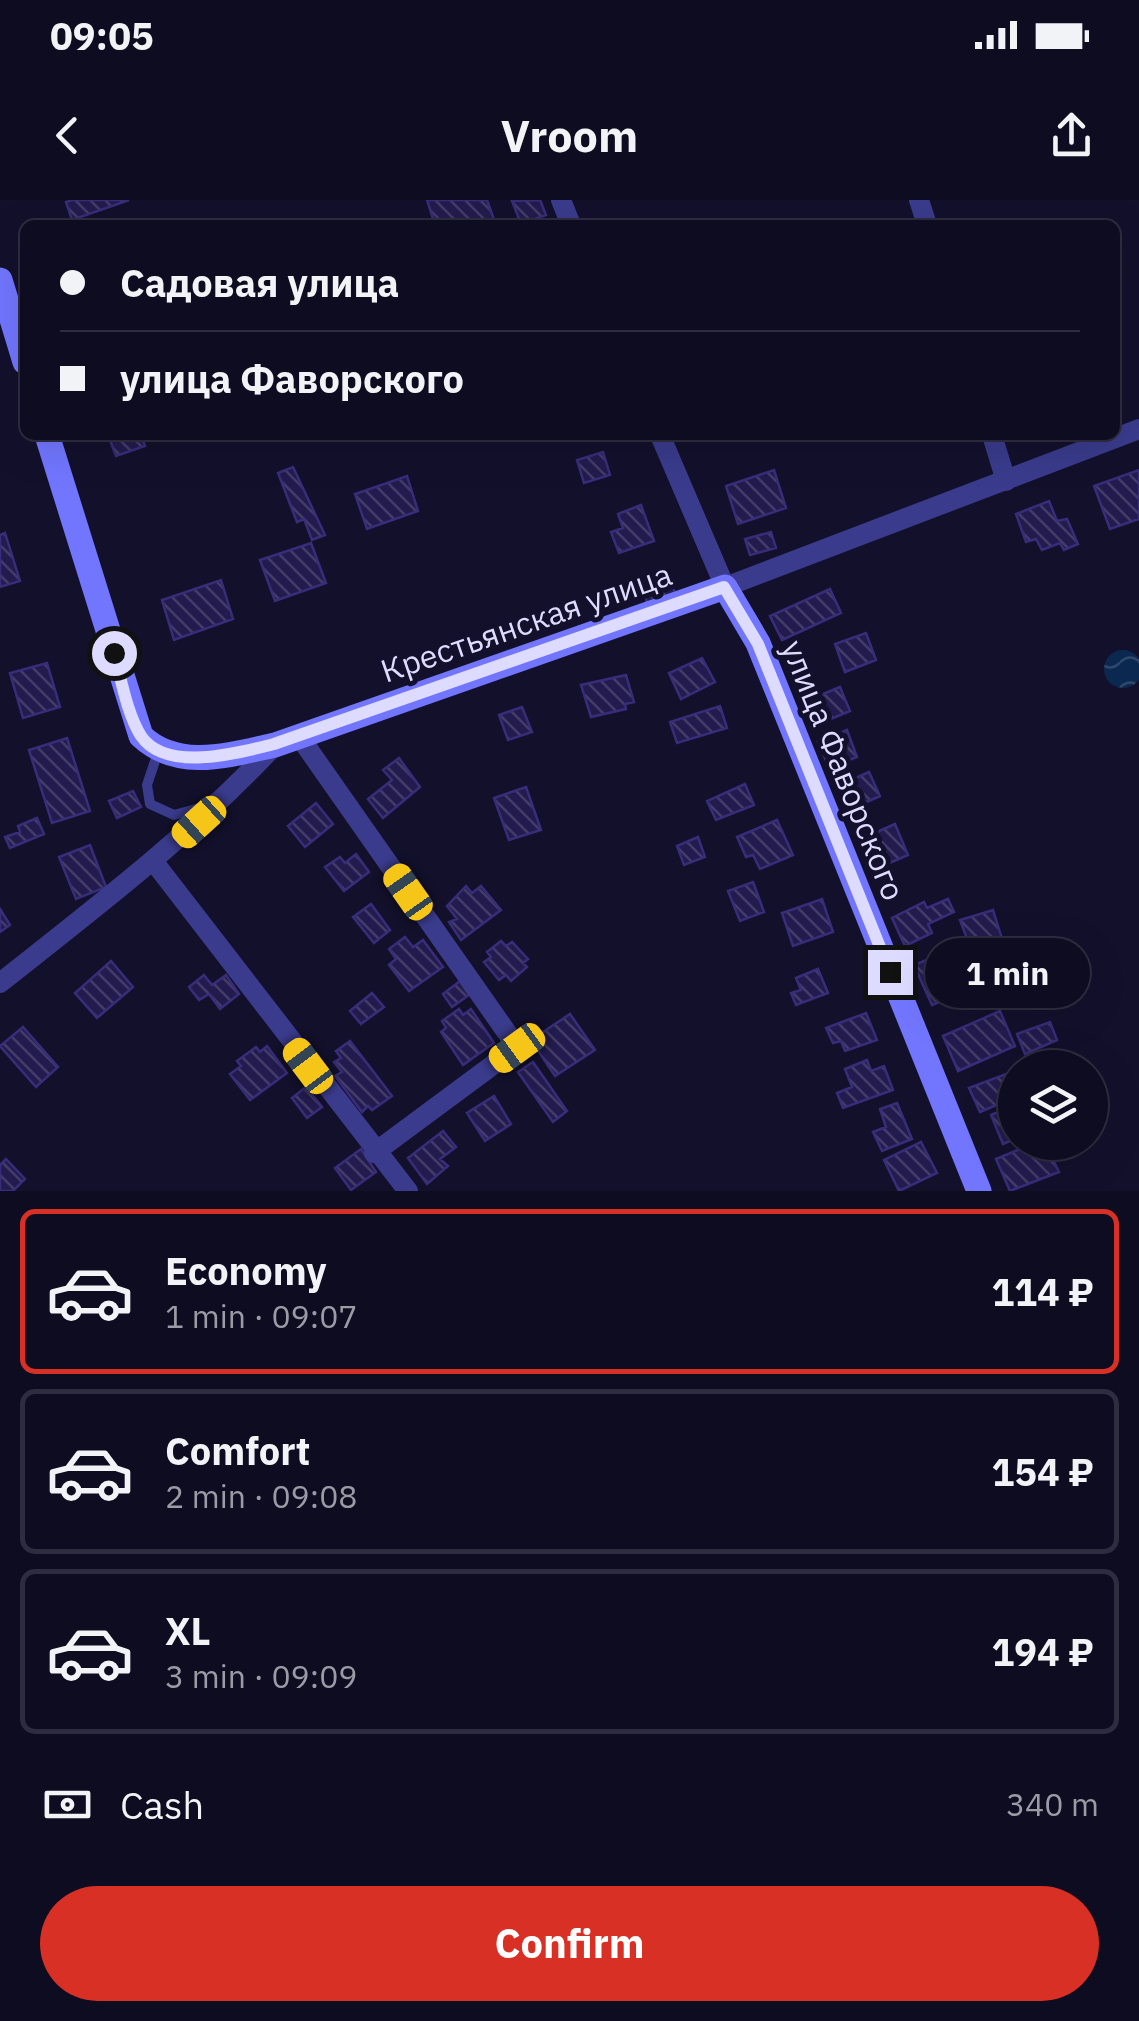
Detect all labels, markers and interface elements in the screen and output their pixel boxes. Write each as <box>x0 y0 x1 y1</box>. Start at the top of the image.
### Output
text: 09:05 <box>50 11 154 60</box>
text: Vroom <box>501 106 638 164</box>
icon: back <box>40 108 95 163</box>
icon: share <box>1044 108 1099 163</box>
text: Садовая улица <box>120 258 399 307</box>
text: улица Фаворского <box>120 354 464 403</box>
street label: Крестьянская улица <box>375 552 677 692</box>
route start <box>92 631 137 676</box>
street label: улица Фаворского <box>773 634 915 906</box>
car <box>167 791 231 853</box>
car <box>379 859 437 925</box>
callout: 1 min <box>925 937 1090 1007</box>
route end <box>868 950 913 995</box>
text: 1 min <box>966 952 1049 994</box>
car <box>484 1018 550 1078</box>
car <box>278 1033 338 1099</box>
map controls <box>998 1050 1108 1160</box>
button: layers <box>998 1050 1108 1160</box>
text: Economy <box>165 1246 327 1295</box>
icon: car <box>45 1247 135 1337</box>
text: 114 ₽ <box>992 1267 1094 1316</box>
text: 1 min · 09:07 <box>165 1295 358 1337</box>
text: Comfort <box>165 1426 310 1475</box>
icon: car <box>45 1427 135 1517</box>
text: 154 ₽ <box>992 1447 1094 1496</box>
text: 2 min · 09:08 <box>165 1475 358 1517</box>
text: XL <box>165 1606 211 1655</box>
icon: car <box>45 1607 135 1697</box>
text: 194 ₽ <box>992 1627 1094 1676</box>
text: 3 min · 09:09 <box>165 1655 358 1697</box>
icon: cash <box>40 1777 95 1832</box>
text: Cash <box>120 1780 204 1829</box>
text: 340 m <box>1006 1783 1099 1825</box>
button: Confirm <box>40 1886 1099 2001</box>

